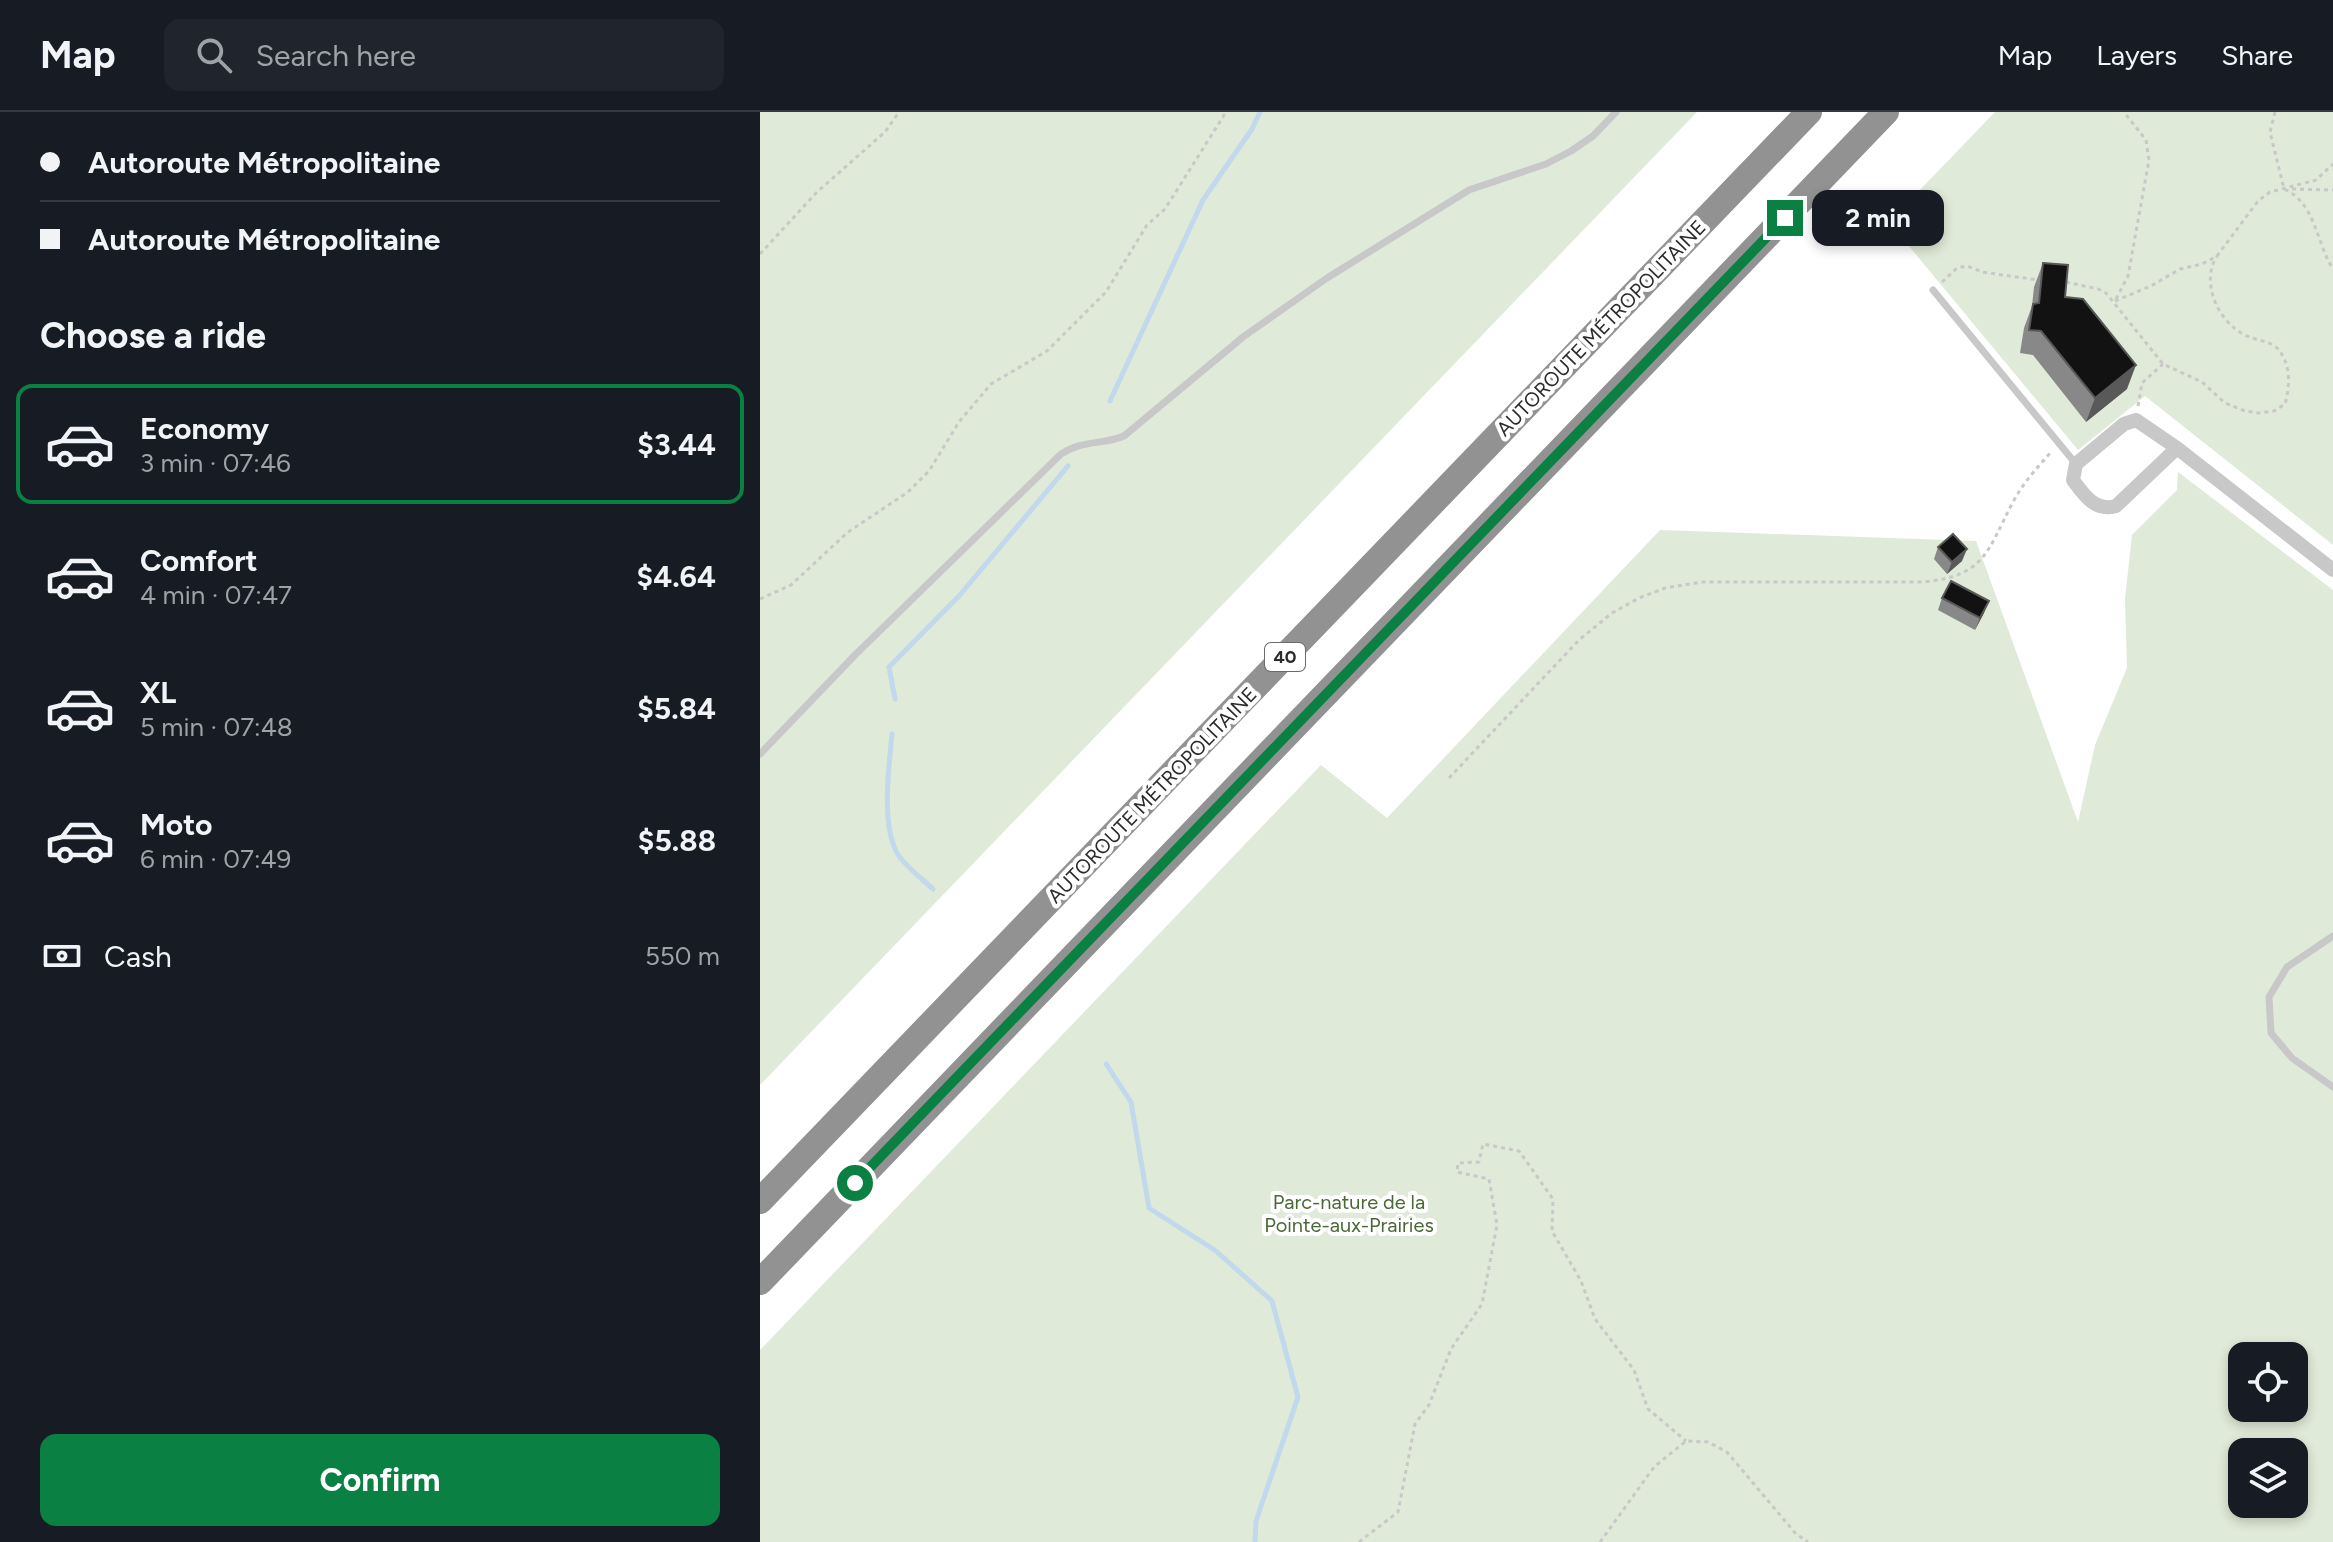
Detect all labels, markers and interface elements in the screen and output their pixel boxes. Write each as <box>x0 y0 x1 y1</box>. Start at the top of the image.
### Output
search box <box>164 19 724 91</box>
text: Map <box>40 32 116 78</box>
icon: search <box>192 33 236 77</box>
text: Search here <box>256 37 416 74</box>
text: Map <box>1998 38 2052 72</box>
text: Layers <box>2096 38 2177 72</box>
text: Share <box>2221 38 2293 72</box>
text: Autoroute Métropolitaine <box>88 144 440 181</box>
callout: 2 min <box>1813 190 1945 246</box>
route end <box>1767 200 1803 236</box>
text: 2 min <box>1845 202 1911 234</box>
street label: AUTOROUTE MÉTROPOLITAINE <box>1491 215 1711 441</box>
text: Autoroute Métropolitaine <box>88 221 440 258</box>
text: Choose a ride <box>40 314 266 357</box>
icon: car <box>44 408 116 480</box>
text: Economy <box>140 410 269 447</box>
text: $3.44 <box>637 426 716 463</box>
text: 3 min · 07:46 <box>140 447 291 479</box>
icon: car <box>44 540 116 612</box>
text: Comfort <box>140 542 258 579</box>
text: $4.64 <box>637 558 716 595</box>
text: 4 min · 07:47 <box>140 579 292 611</box>
road number: 40 <box>1265 643 1305 671</box>
icon: car <box>44 672 116 744</box>
text: XL <box>140 674 176 711</box>
street label: AUTOROUTE MÉTROPOLITAINE <box>1042 682 1262 908</box>
text: $5.84 <box>637 690 716 727</box>
text: 5 min · 07:48 <box>140 711 293 743</box>
icon: car <box>44 804 116 876</box>
text: Moto <box>140 806 212 843</box>
text: $5.88 <box>638 822 716 859</box>
text: 6 min · 07:49 <box>140 843 291 875</box>
icon: cash <box>40 934 84 978</box>
text: Cash <box>104 938 172 975</box>
text: 550 m <box>645 940 720 972</box>
route start <box>837 1165 873 1201</box>
park label: Parc-nature de la Pointe-aux-Prairies <box>1264 1190 1434 1237</box>
map controls <box>2228 1342 2308 1518</box>
button: locate <box>2228 1342 2308 1422</box>
button: Confirm <box>40 1434 720 1526</box>
button: layers <box>2228 1438 2308 1518</box>

